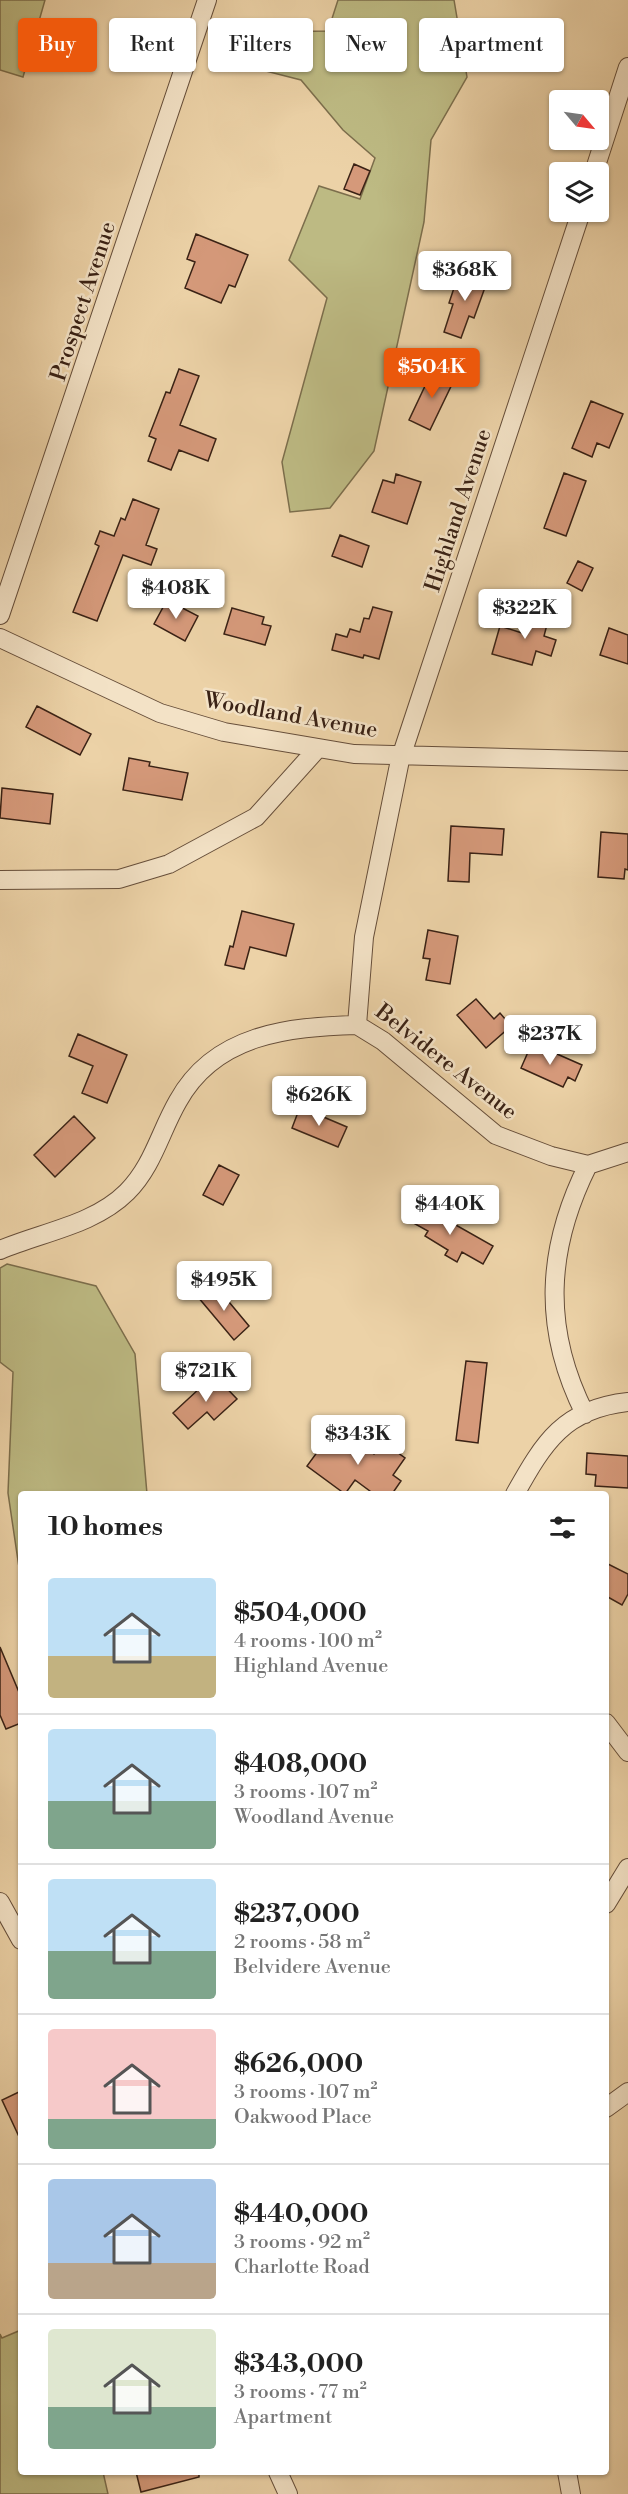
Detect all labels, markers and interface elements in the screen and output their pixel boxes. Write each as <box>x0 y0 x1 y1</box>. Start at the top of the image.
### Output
chip: Buy <box>18 18 97 72</box>
chip: Rent <box>109 18 196 72</box>
chip: Filters <box>208 18 313 72</box>
chip: New <box>325 18 407 72</box>
chip: Apartment <box>419 18 564 72</box>
north arrow <box>549 90 609 150</box>
map controls <box>549 90 609 222</box>
button: layers <box>549 162 609 222</box>
street label: Prospect Avenue <box>45 218 122 385</box>
pin: $368K <box>423 251 507 302</box>
text: $368K <box>432 258 498 283</box>
pin: $504K <box>390 348 474 399</box>
text: $504K <box>398 355 466 380</box>
street label: Highland Avenue <box>419 426 497 595</box>
pin: $408K <box>134 569 218 620</box>
text: $408K <box>142 576 210 601</box>
pin: $322K <box>483 589 567 640</box>
text: $322K <box>492 596 558 621</box>
street label: Woodland Avenue <box>201 687 380 744</box>
street label: Belvidere Avenue <box>369 998 522 1126</box>
pin: $237K <box>508 1015 592 1066</box>
text: $237K <box>518 1022 582 1047</box>
pin: $626K <box>277 1076 361 1127</box>
text: $626K <box>286 1083 352 1108</box>
pin: $440K <box>408 1185 492 1236</box>
text: $440K <box>415 1192 485 1217</box>
pin: $495K <box>182 1261 266 1312</box>
text: $495K <box>191 1268 257 1293</box>
pin: $721K <box>164 1352 248 1403</box>
text: $721K <box>175 1359 237 1384</box>
pin: $343K <box>316 1415 400 1466</box>
text: $343K <box>325 1422 391 1447</box>
text: 10 homes <box>48 1511 163 1543</box>
icon: filters <box>546 1511 579 1544</box>
text: $504,000 <box>234 1597 367 1629</box>
icon: home <box>96 1602 168 1674</box>
text: 4 rooms · 100 m² <box>234 1629 382 1654</box>
text: Highland Avenue <box>234 1654 388 1679</box>
text: $408,000 <box>234 1748 367 1780</box>
icon: home <box>96 1753 168 1825</box>
text: 3 rooms · 107 m² <box>234 1780 378 1805</box>
text: Woodland Avenue <box>234 1805 394 1830</box>
text: $237,000 <box>234 1898 360 1930</box>
icon: home <box>96 1903 168 1975</box>
text: 2 rooms · 58 m² <box>234 1930 370 1955</box>
text: Belvidere Avenue <box>234 1955 391 1980</box>
text: $626,000 <box>234 2048 363 2080</box>
icon: home <box>96 2053 168 2125</box>
text: 3 rooms · 107 m² <box>234 2080 378 2105</box>
text: Oakwood Place <box>234 2105 372 2130</box>
text: $440,000 <box>234 2198 368 2230</box>
icon: home <box>96 2203 168 2275</box>
text: 3 rooms · 92 m² <box>234 2230 370 2255</box>
text: Charlotte Road <box>234 2255 370 2280</box>
text: $343,000 <box>234 2348 363 2380</box>
icon: home <box>96 2353 168 2425</box>
text: 3 rooms · 77 m² <box>234 2380 367 2405</box>
text: Apartment <box>234 2405 332 2430</box>

